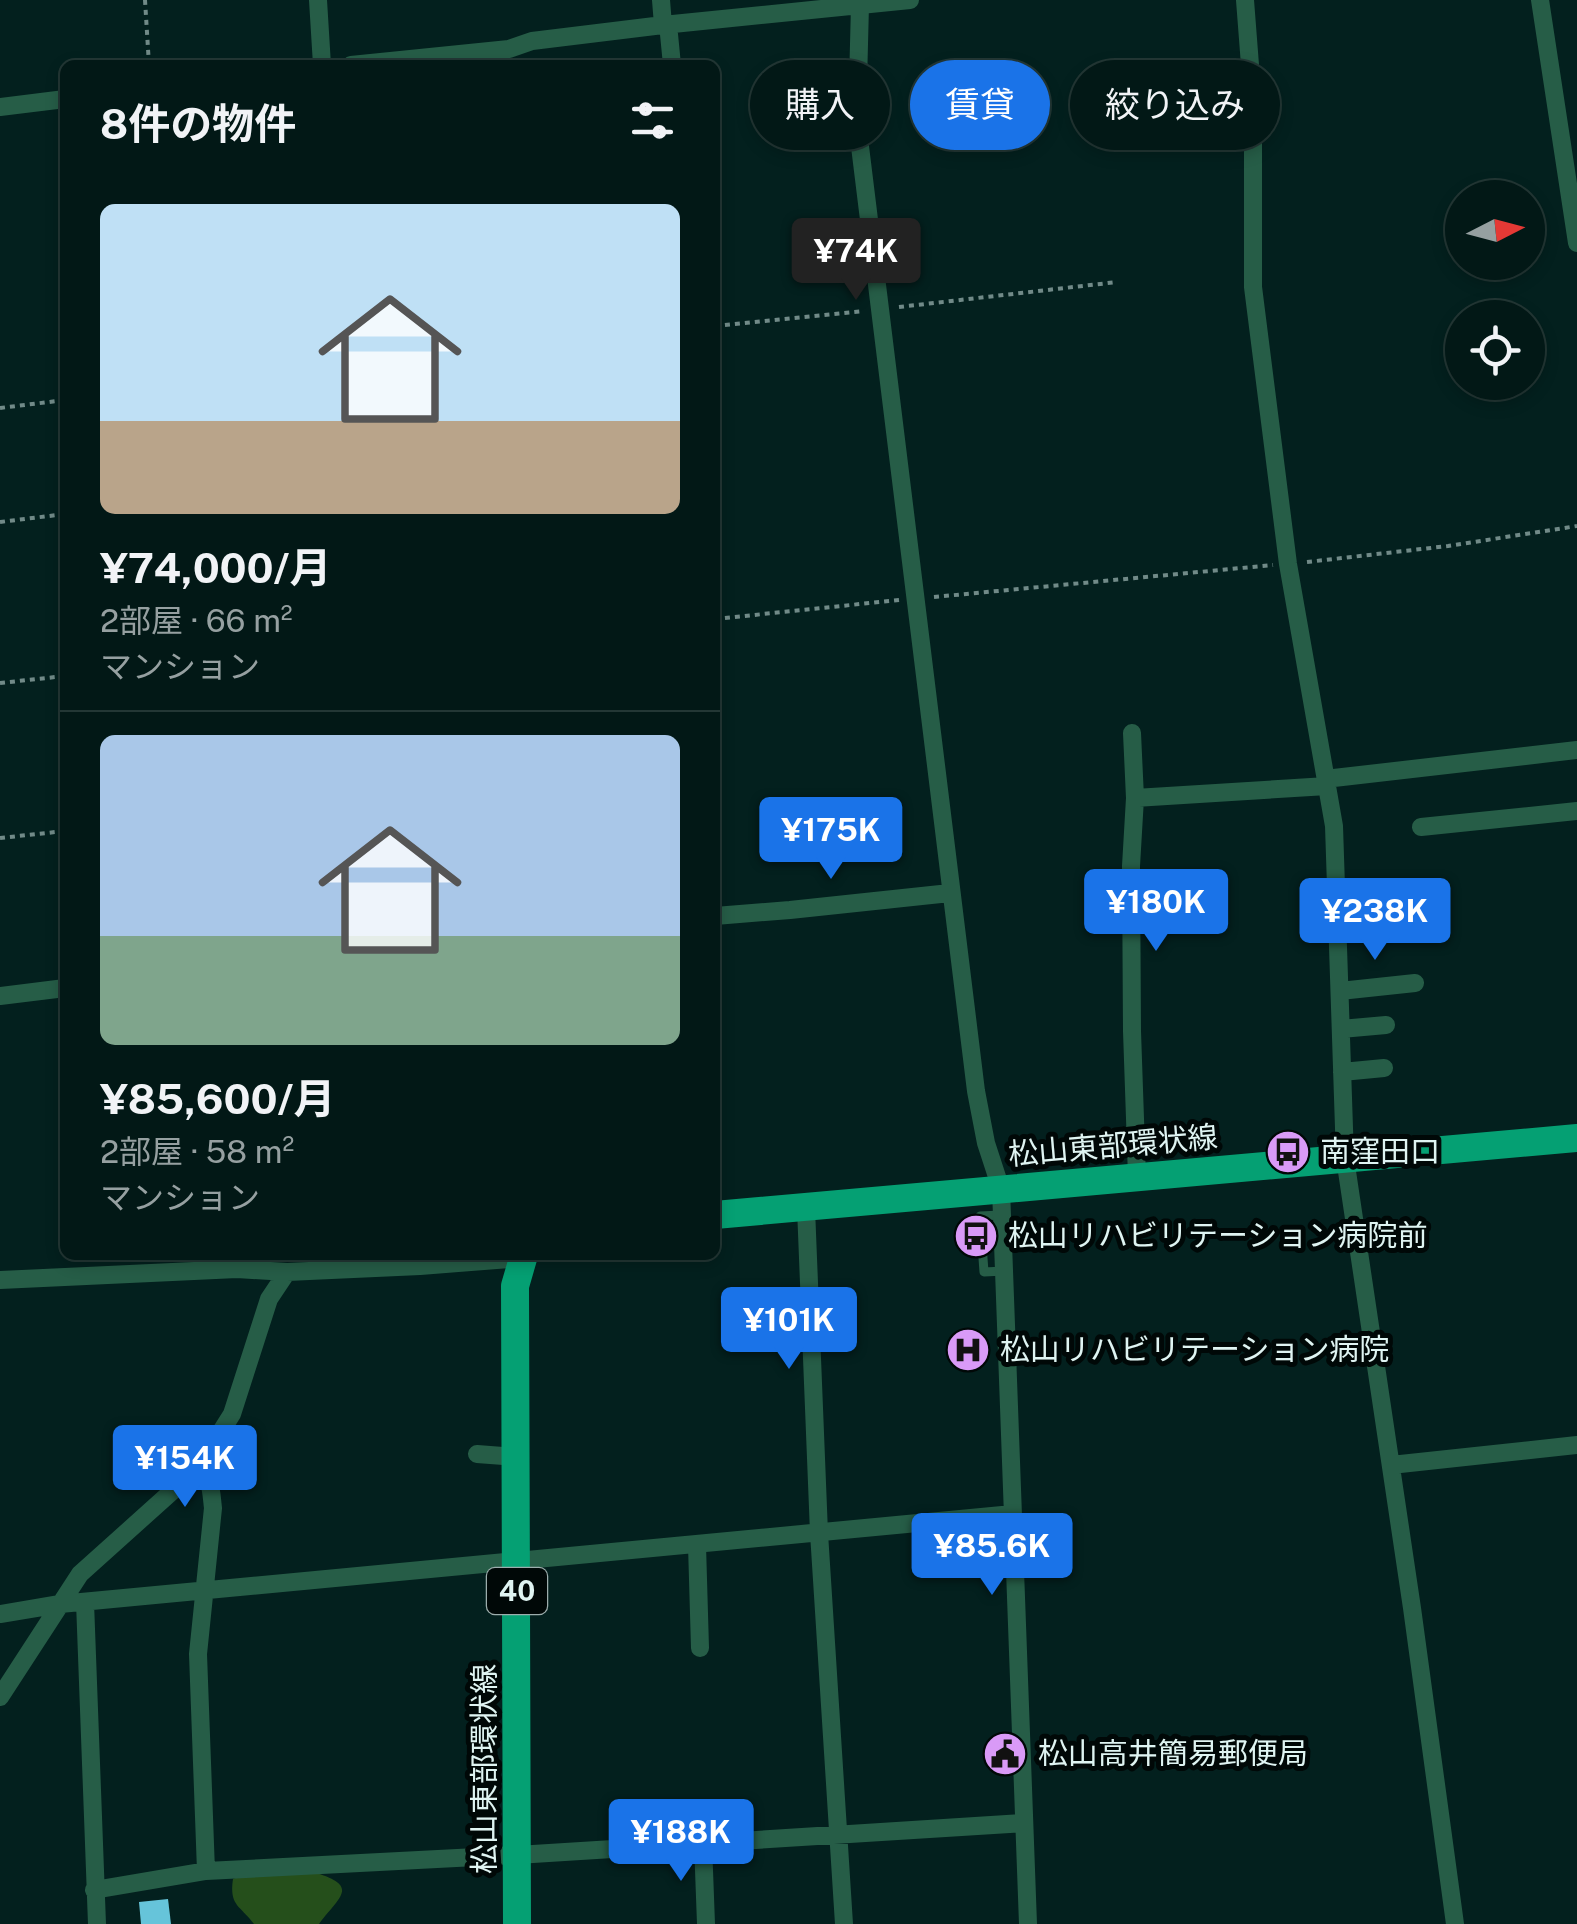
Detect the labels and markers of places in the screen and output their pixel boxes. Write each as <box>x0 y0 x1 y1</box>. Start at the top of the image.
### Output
pin: ¥74K <box>797 218 915 303</box>
pin: ¥175K <box>761 797 901 882</box>
pin: ¥180K <box>1086 869 1226 954</box>
pin: ¥238K <box>1305 878 1445 963</box>
bus stop icon: 南窪田口 <box>1265 1129 1311 1175</box>
place label: 南窪田口 <box>1320 1133 1440 1169</box>
bus stop icon: 松山リハビリテーション病院前 <box>953 1213 999 1259</box>
place label: 松山リハビリテーション病院前 <box>1008 1217 1427 1253</box>
pin: ¥101K <box>719 1287 859 1372</box>
hospital icon: 松山リハビリテーション病院 <box>945 1327 991 1373</box>
place label: 松山リハビリテーション病院 <box>1000 1331 1389 1367</box>
pin: ¥154K <box>115 1425 255 1510</box>
pin: ¥85.6K <box>911 1513 1073 1598</box>
public building icon: 松山高井簡易郵便局 <box>982 1731 1028 1777</box>
place label: 松山高井簡易郵便局 <box>1038 1735 1308 1771</box>
pin: ¥188K <box>611 1799 751 1884</box>

